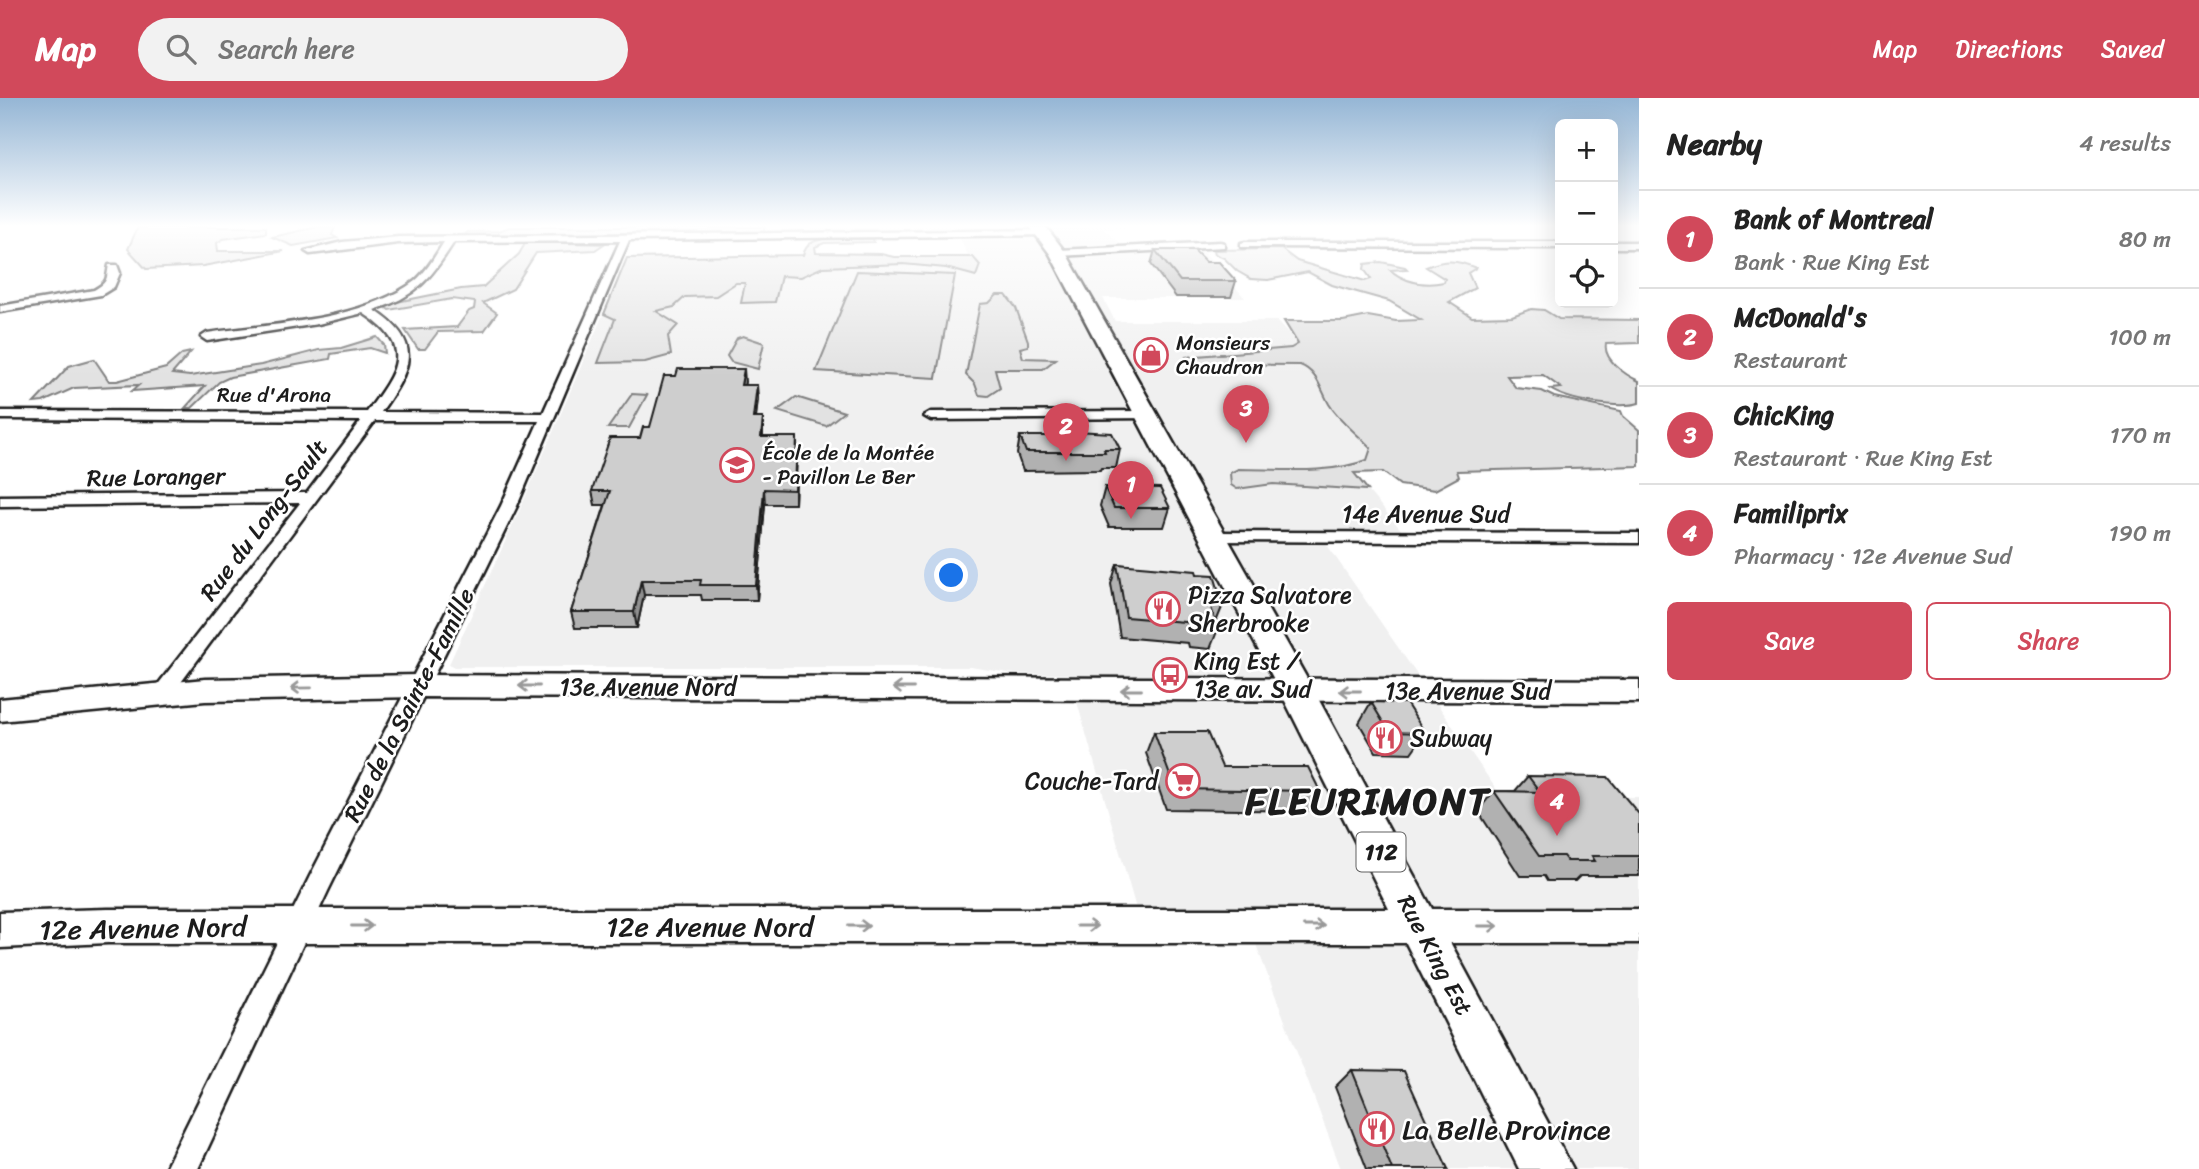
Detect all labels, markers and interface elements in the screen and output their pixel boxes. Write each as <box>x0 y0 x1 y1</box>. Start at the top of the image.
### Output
search box <box>138 18 628 81</box>
text: Map <box>35 20 96 78</box>
text: Search here <box>218 26 355 72</box>
text: Map <box>1873 28 1917 70</box>
text: Directions <box>1955 28 2063 70</box>
text: Saved <box>2101 28 2164 70</box>
icon: search <box>162 30 200 68</box>
text: Nearby <box>1667 117 1762 171</box>
map controls <box>1555 119 1618 308</box>
button: + <box>1555 119 1618 182</box>
text: 4 results <box>2079 123 2171 164</box>
button: − <box>1555 182 1618 245</box>
text: Bank of Montreal <box>1734 196 1933 242</box>
text: 1 <box>1685 219 1695 260</box>
text: 80 m <box>2119 219 2171 260</box>
text: Bank · Rue King Est <box>1734 242 1929 283</box>
button: locate <box>1555 245 1618 308</box>
text: McDonald's <box>1734 294 1867 340</box>
text: 2 <box>1683 317 1697 358</box>
text: 100 m <box>2108 317 2171 358</box>
place label: Monsieurs Chaudron <box>1176 324 1271 386</box>
shop icon: Monsieurs Chaudron <box>1132 336 1170 374</box>
text: Restaurant <box>1734 340 1848 381</box>
street label: Rue d'Arona <box>217 376 331 414</box>
pin: 3 <box>1223 385 1269 443</box>
text: ChicKing <box>1734 392 1834 438</box>
pin: 2 <box>1043 403 1089 461</box>
text: 3 <box>1684 415 1696 456</box>
text: 170 m <box>2110 415 2171 456</box>
street label: Rue du Long-Sault <box>189 430 339 610</box>
place label: École de la Montée - Pavillon Le Ber <box>762 434 934 496</box>
text: Restaurant · Rue King Est <box>1734 438 1993 479</box>
school or university icon: École de la Montée - Pavillon Le Ber <box>718 446 756 484</box>
street label: Rue Loranger <box>87 455 228 499</box>
pin: 1 <box>1108 461 1154 519</box>
text: Familiprix <box>1734 490 1848 536</box>
street label: 14e Avenue Sud <box>1342 493 1511 535</box>
text: 4 <box>1683 513 1697 554</box>
text: 190 m <box>2109 513 2171 554</box>
text: Pharmacy · 12e Avenue Sud <box>1734 536 2012 577</box>
your location <box>934 558 968 592</box>
place label: Pizza Salvatore Sherbrooke <box>1188 574 1352 644</box>
street label: Rue de la Sainte-Famille <box>332 580 486 830</box>
restaurant icon: Pizza Salvatore Sherbrooke <box>1144 590 1182 628</box>
button: Save <box>1667 602 1912 680</box>
button: Share <box>1926 602 2171 680</box>
place label: King Est / 13e av. Sud <box>1194 640 1313 710</box>
bus stop icon: King Est / 13e av. Sud <box>1151 656 1189 694</box>
street label: 13e Avenue Nord <box>560 666 739 708</box>
street label: 13e Avenue Sud <box>1385 670 1552 712</box>
one-way arrow <box>518 680 541 693</box>
one-way arrow <box>290 681 313 694</box>
one-way arrow <box>892 681 915 695</box>
one-way arrow <box>1120 683 1143 697</box>
one-way arrow <box>1339 684 1362 698</box>
place label: Subway <box>1410 717 1493 759</box>
restaurant icon: Subway <box>1366 719 1404 757</box>
place label: Couche-Tard <box>1025 760 1160 802</box>
supermarket icon: Couche-Tard <box>1164 762 1202 800</box>
district label: FLEURIMONT <box>1244 768 1492 835</box>
pin: 4 <box>1534 778 1580 836</box>
road number: 112 <box>1356 832 1406 872</box>
street label: Rue King Est <box>1385 887 1485 1023</box>
street label: 12e Avenue Nord <box>39 902 249 955</box>
street label: 12e Avenue Nord <box>606 902 816 951</box>
one-way arrow <box>350 919 373 933</box>
one-way arrow <box>847 919 870 933</box>
one-way arrow <box>1075 919 1098 933</box>
one-way arrow <box>1302 919 1325 933</box>
one-way arrow <box>1476 919 1499 933</box>
place label: La Belle Province <box>1402 1105 1610 1154</box>
restaurant icon: La Belle Province <box>1358 1110 1396 1148</box>

